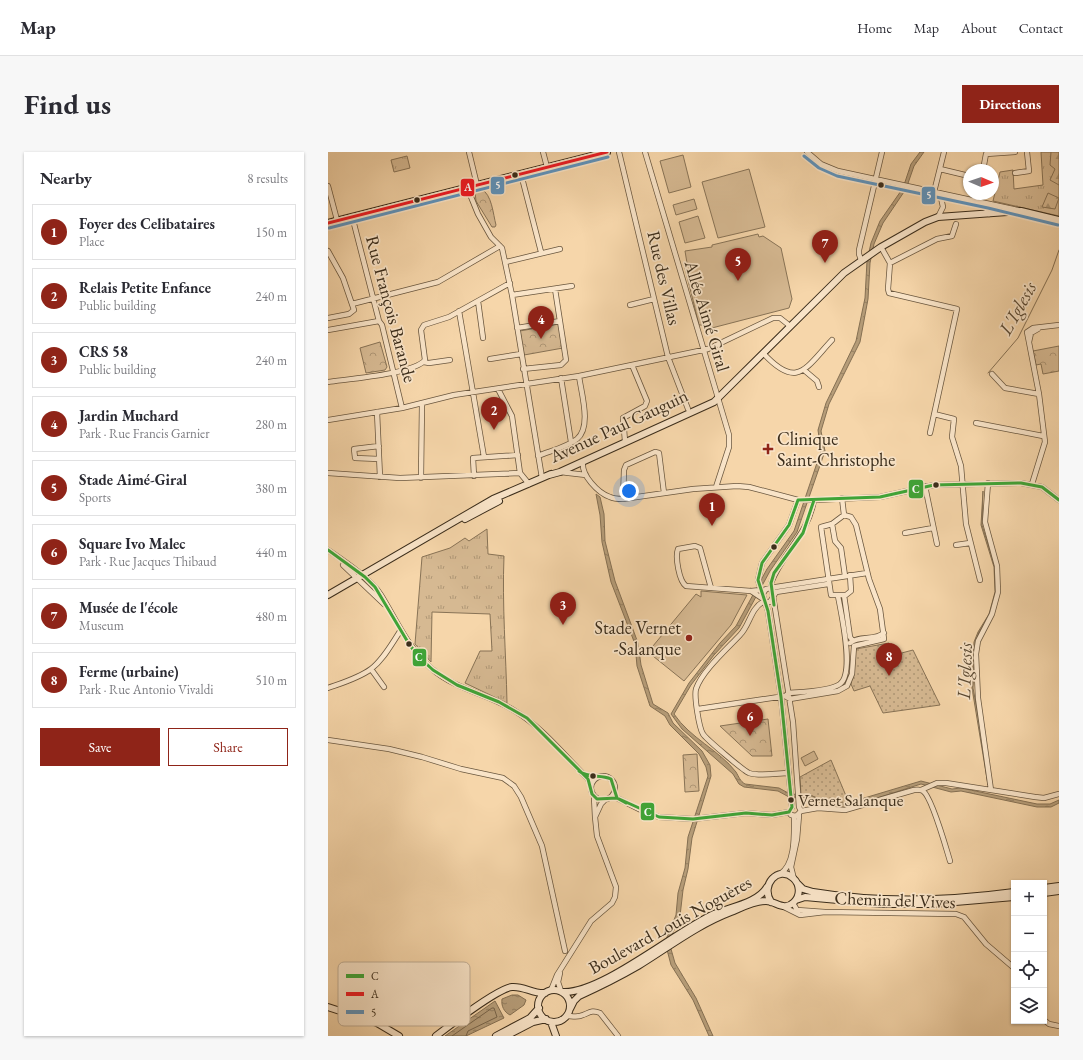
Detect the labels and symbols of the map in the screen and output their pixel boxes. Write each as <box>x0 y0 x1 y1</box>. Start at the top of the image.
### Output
north arrow <box>963 164 999 200</box>
unlabelled marker <box>510 170 520 180</box>
line badge: 5 <box>490 176 505 195</box>
line badge: A <box>460 178 475 197</box>
text: 5 <box>495 178 501 192</box>
text: A <box>463 180 472 194</box>
unlabelled marker <box>876 180 886 190</box>
line badge: 5 <box>921 186 936 205</box>
text: 5 <box>926 188 932 202</box>
unlabelled marker <box>412 195 422 205</box>
street label: Rue des Villas <box>642 228 687 328</box>
pin: 7 <box>812 230 838 263</box>
street label: Rue François Barande <box>361 233 422 385</box>
pin: 5 <box>725 248 751 281</box>
street label: Allée Aimé Giral <box>679 257 735 374</box>
water label: L'Iglesis <box>992 277 1043 340</box>
pin: 4 <box>528 306 554 339</box>
street label: Avenue Paul Gauguin <box>545 383 692 468</box>
pin: 2 <box>481 397 507 430</box>
place label: Clinique Saint-Christophe <box>777 427 895 471</box>
marker: Clinique Saint-Christophe <box>762 443 774 455</box>
line badge: C <box>908 479 924 499</box>
unlabelled marker <box>931 480 941 490</box>
your location <box>619 481 639 501</box>
text: C <box>912 482 920 496</box>
pin: 1 <box>699 493 725 526</box>
unlabelled marker <box>769 542 779 552</box>
pin: 3 <box>550 592 576 625</box>
place label: Stade Vernet -Salanque <box>595 616 681 660</box>
marker: Stade Vernet -Salanque <box>684 633 694 643</box>
unlabelled marker <box>404 639 414 649</box>
water label: L'Iglesis <box>951 641 978 701</box>
pin: 8 <box>876 643 902 676</box>
line badge: C <box>412 648 427 667</box>
text: C <box>415 650 423 664</box>
pin: 6 <box>737 703 763 736</box>
unlabelled marker <box>588 771 598 781</box>
place label: Vernet Salanque <box>798 789 904 811</box>
marker: Vernet Salanque <box>786 795 796 805</box>
line badge: C <box>640 802 655 821</box>
text: C <box>644 805 652 819</box>
street label: Boulevard Louis Noguères <box>584 870 755 979</box>
street label: Chemin del Vives <box>834 886 956 913</box>
legend <box>338 962 470 1026</box>
text: C <box>371 969 379 983</box>
text: A <box>370 987 379 1001</box>
text: 5 <box>371 1005 376 1019</box>

